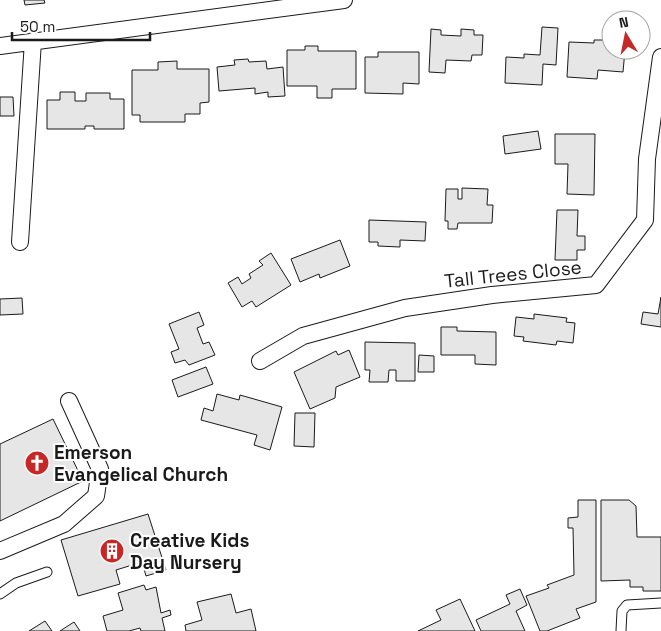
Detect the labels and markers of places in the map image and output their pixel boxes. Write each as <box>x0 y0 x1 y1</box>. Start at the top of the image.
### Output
place label: Emerson Evangelical Church <box>54 440 228 487</box>
church icon: Emerson Evangelical Church <box>24 450 50 476</box>
place label: Creative Kids Day Nursery <box>130 528 249 575</box>
building icon: Creative Kids Day Nursery <box>99 538 125 564</box>

